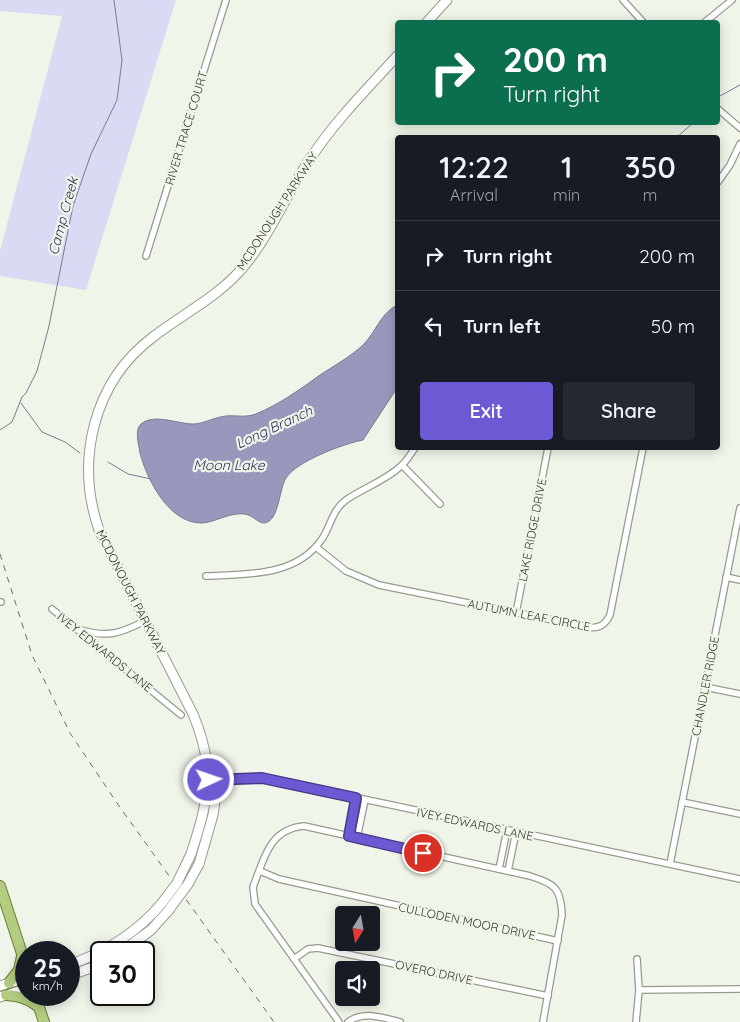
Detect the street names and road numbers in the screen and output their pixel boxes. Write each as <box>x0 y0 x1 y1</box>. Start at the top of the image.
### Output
street label: RIVER TRACE COURT <box>161 69 211 187</box>
street label: MCDONOUGH PARKWAY <box>233 149 321 273</box>
street label: LAKE RIDGE DRIVE <box>515 477 549 583</box>
street label: MCDONOUGH PARKWAY <box>93 527 169 657</box>
street label: AUTUMN LEAF CIRCLE <box>466 596 592 634</box>
street label: IVEY EDWARDS LANE <box>54 609 156 695</box>
street label: CHANDLER RIDGE <box>688 635 722 737</box>
street label: IVEY EDWARDS LANE <box>415 804 535 844</box>
street label: CULLODEN MOOR DRIVE <box>397 899 537 943</box>
street label: OVERO DRIVE <box>394 956 474 988</box>

